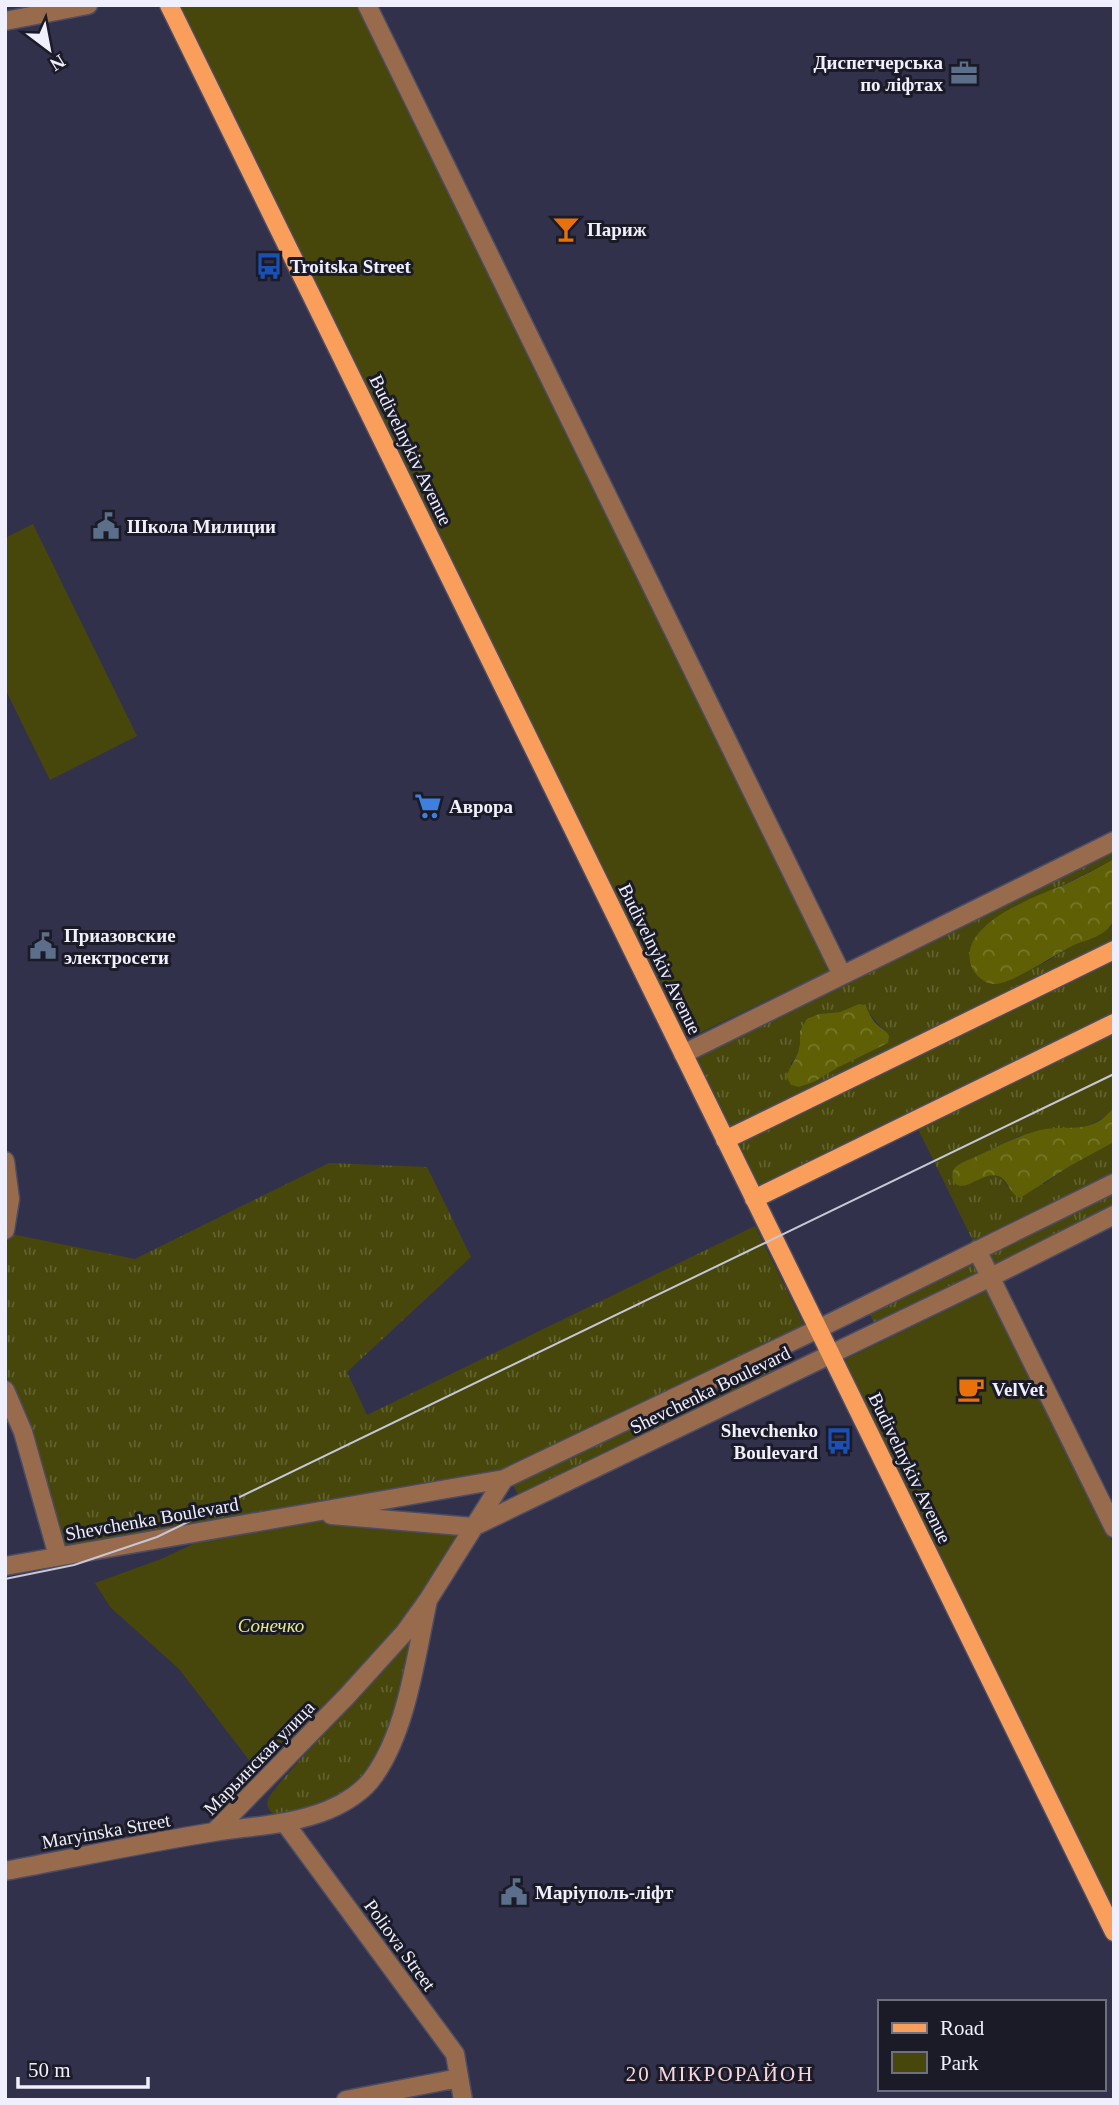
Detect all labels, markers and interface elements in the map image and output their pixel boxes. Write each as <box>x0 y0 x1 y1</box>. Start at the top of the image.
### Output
north arrow <box>14 14 84 84</box>
text: N <box>46 50 69 76</box>
place label: Диспетчерська по ліфтах <box>813 52 943 95</box>
office icon: Диспетчерська по ліфтах <box>949 58 979 88</box>
bar icon: Париж <box>551 214 581 244</box>
place label: Париж <box>587 219 647 240</box>
bus stop icon: Troitska Street <box>254 251 284 281</box>
place label: Troitska Street <box>290 256 412 277</box>
street label: Budivelnykiv Avenue <box>365 371 457 529</box>
public building icon: Школа Милиции <box>91 511 121 541</box>
place label: Школа Милиции <box>127 516 276 537</box>
supermarket icon: Аврора <box>413 791 443 821</box>
place label: Аврора <box>449 796 514 817</box>
street label: Budivelnykiv Avenue <box>614 880 706 1038</box>
place label: Приазовские электросети <box>64 925 176 968</box>
public building icon: Приазовские электросети <box>28 931 58 961</box>
street label: Shevchenka Boulevard <box>626 1342 794 1438</box>
cafe icon: VelVet <box>956 1374 986 1404</box>
place label: VelVet <box>992 1379 1045 1400</box>
street label: Budivelnykiv Avenue <box>864 1389 956 1547</box>
place label: Shevchenko Boulevard <box>721 1420 818 1463</box>
bus stop icon: Shevchenko Boulevard <box>824 1426 854 1456</box>
street label: Shevchenka Boulevard <box>64 1493 241 1545</box>
park label: Сонечко <box>238 1615 304 1636</box>
street label: Марьинская улица <box>199 1696 319 1819</box>
street label: Maryinska Street <box>40 1809 173 1853</box>
public building icon: Маріуполь-ліфт <box>499 1877 529 1907</box>
place label: Маріуполь-ліфт <box>535 1882 674 1903</box>
street label: Poliova Street <box>360 1895 440 1995</box>
legend <box>878 2000 1105 2091</box>
text: Road <box>940 2016 985 2040</box>
scale bar <box>18 2046 147 2090</box>
text: Park <box>940 2051 979 2075</box>
text: 50 m <box>28 2058 71 2082</box>
district label: 20 МІКРОРАЙОН <box>626 2062 814 2086</box>

